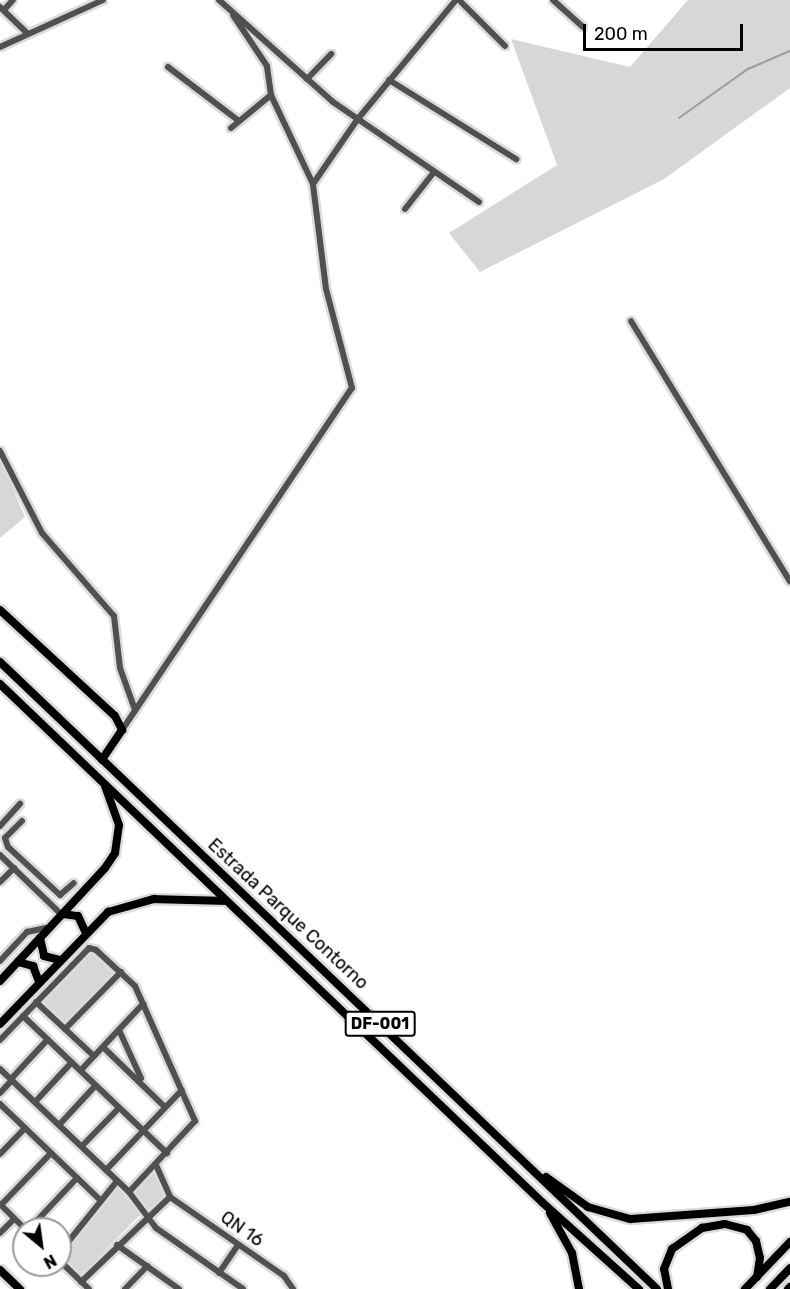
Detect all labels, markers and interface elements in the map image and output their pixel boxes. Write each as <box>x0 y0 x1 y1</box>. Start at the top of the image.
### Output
scale bar <box>586 12 746 50</box>
text: 200 m <box>594 23 648 45</box>
street label: Estrada Parque Contorno <box>203 834 373 994</box>
road number: DF-001 <box>344 1011 416 1037</box>
street label: QN 16 <box>216 1206 268 1252</box>
north arrow <box>12 1217 72 1277</box>
text: N <box>40 1250 60 1273</box>

